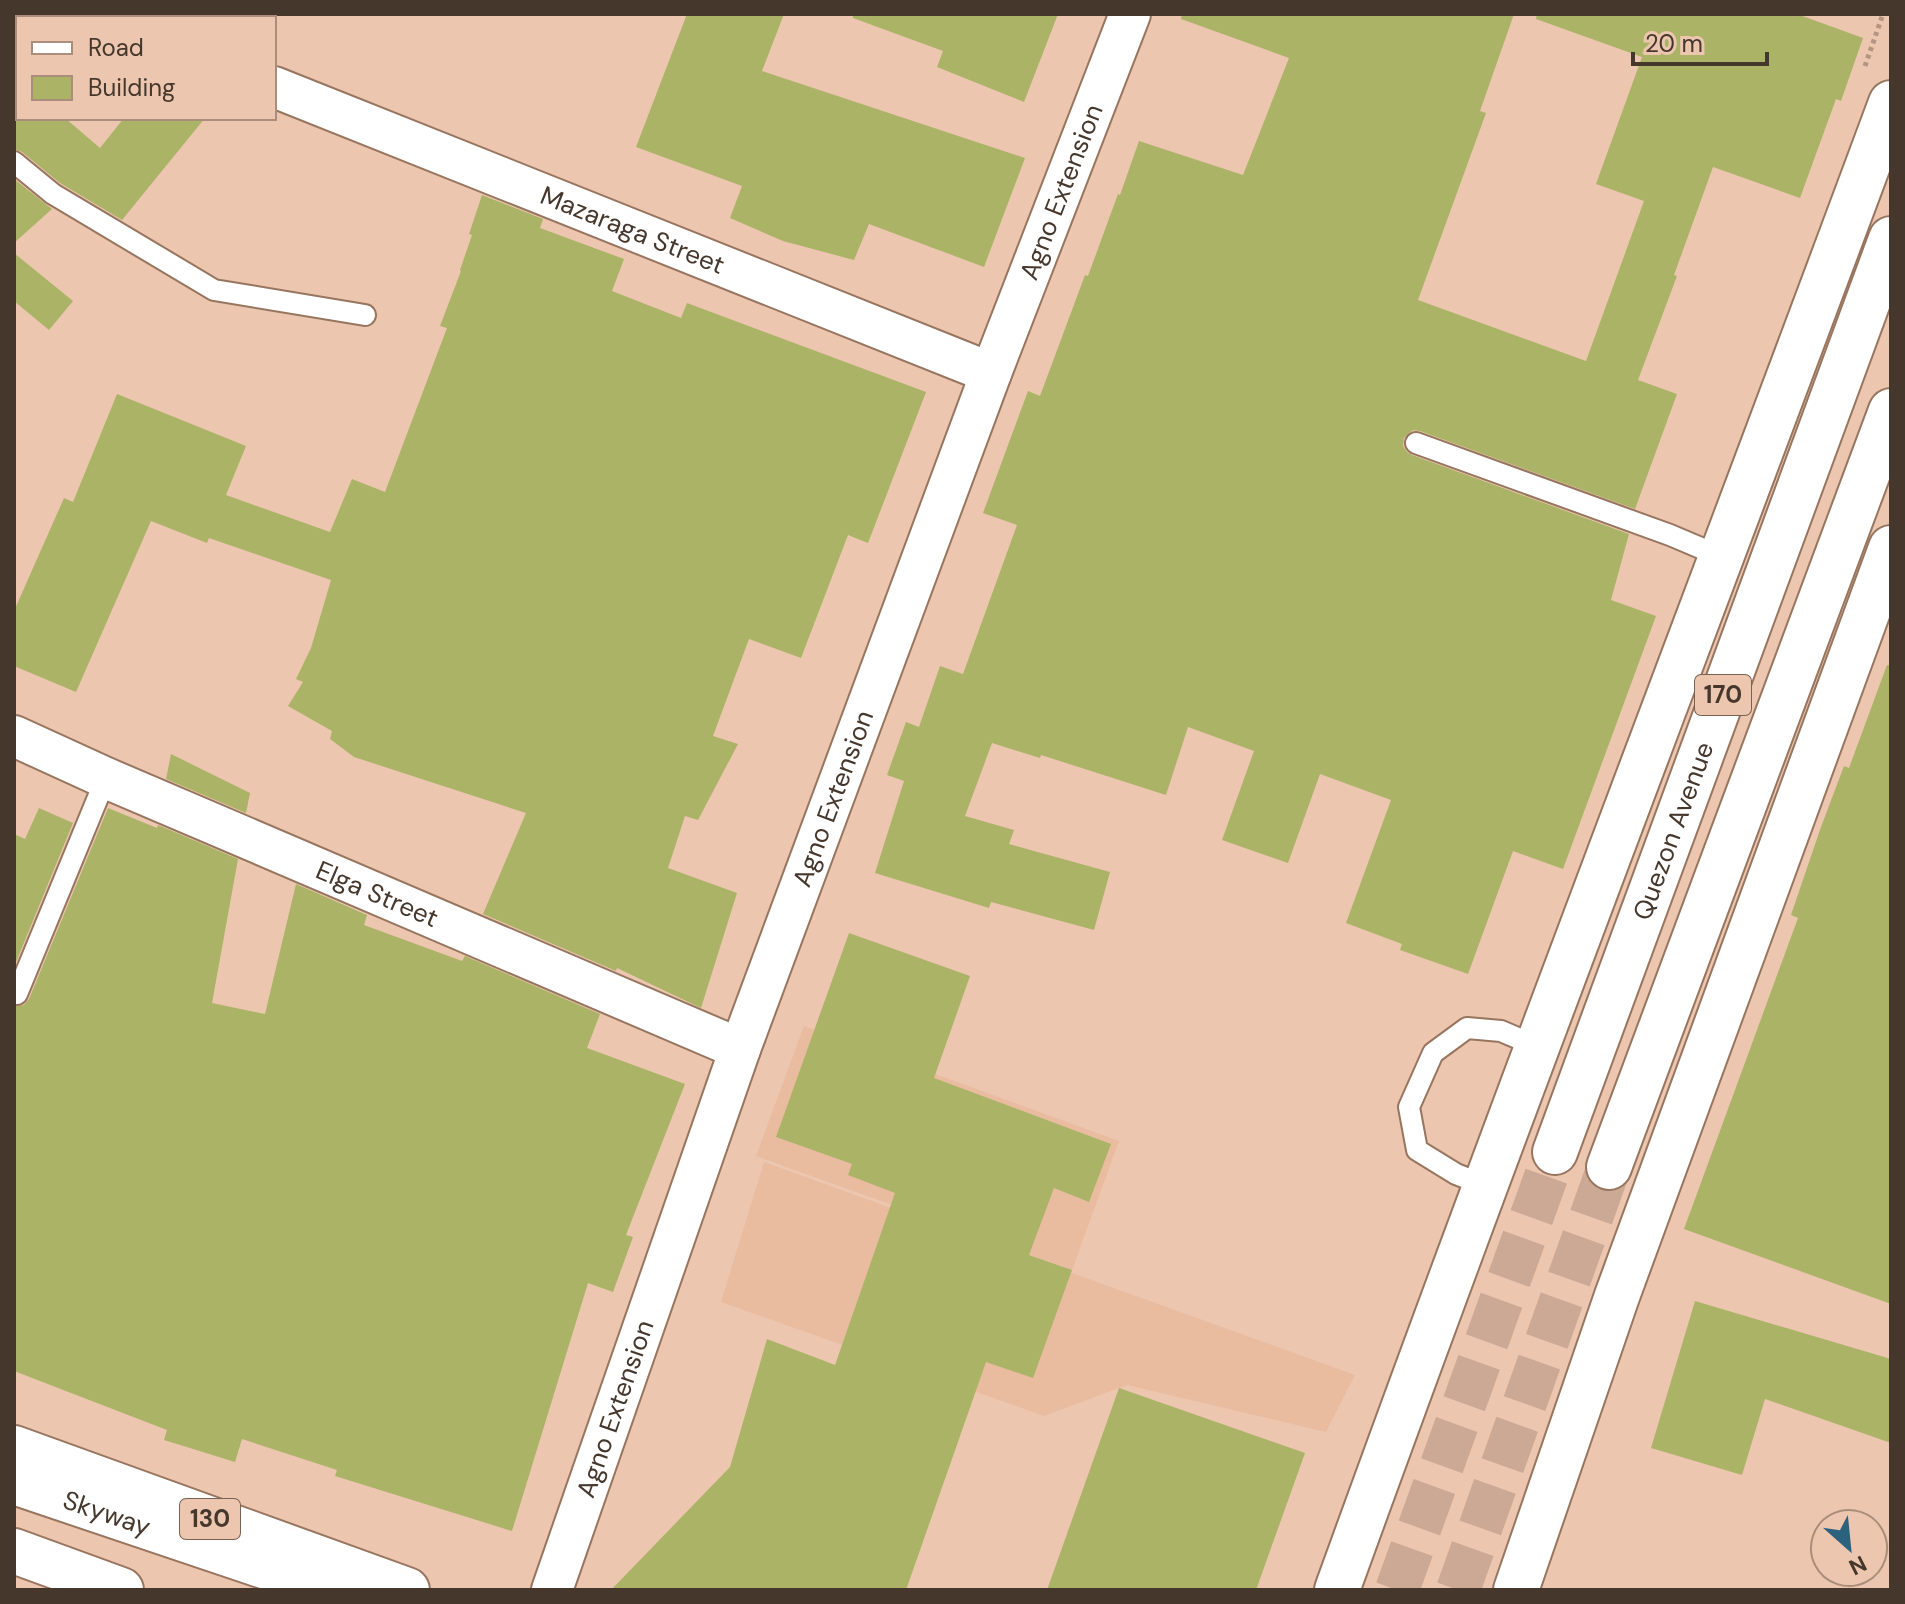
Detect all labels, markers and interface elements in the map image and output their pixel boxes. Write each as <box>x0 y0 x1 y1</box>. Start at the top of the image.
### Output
legend <box>16 16 276 120</box>
scale bar <box>1633 16 1767 66</box>
text: 20 m <box>1645 28 1703 59</box>
text: Road <box>88 32 144 63</box>
text: Building <box>88 72 175 103</box>
street label: Agno Extension <box>1012 99 1111 285</box>
street label: Mazaraga Street <box>536 178 729 282</box>
road number: 170 <box>1695 675 1751 715</box>
street label: Agno Extension <box>785 705 881 891</box>
street label: Quezon Avenue <box>1625 737 1721 925</box>
street label: Elga Street <box>311 853 444 935</box>
street label: Agno Extension <box>568 1315 662 1502</box>
street label: Skyway <box>59 1483 155 1544</box>
road number: 130 <box>180 1499 240 1539</box>
north arrow <box>1809 1508 1889 1588</box>
text: N <box>1844 1549 1872 1582</box>

